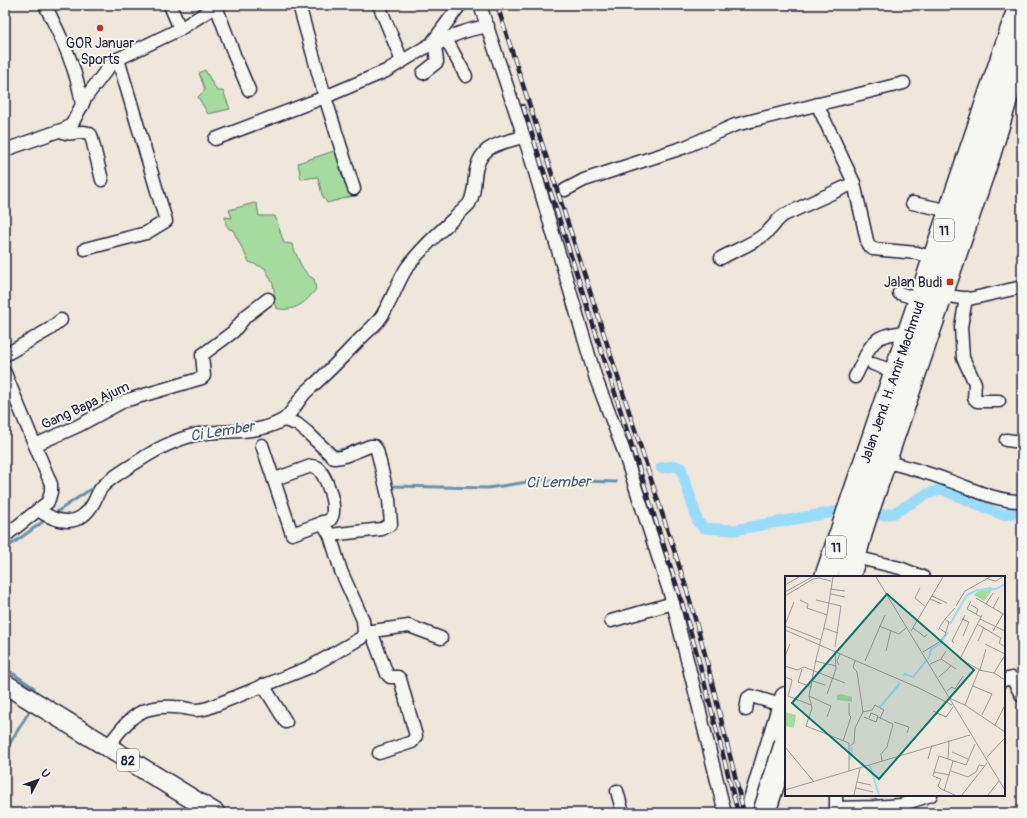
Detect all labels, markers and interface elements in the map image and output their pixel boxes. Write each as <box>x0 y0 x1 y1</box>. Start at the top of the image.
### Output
marker: GOR Januar Sports <box>95 23 105 33</box>
place label: GOR Januar Sports <box>66 35 134 68</box>
road number: 11 <box>934 219 954 241</box>
place label: Jalan Budi <box>884 274 943 291</box>
marker: Jalan Budi <box>945 277 955 287</box>
street label: Jalan Jend. H. Amir Machmud <box>857 299 928 466</box>
street label: Gang Bapa Ajum <box>39 378 132 433</box>
water label: Ci Lember <box>189 417 257 446</box>
water label: Ci Lember <box>526 472 592 493</box>
road number: 11 <box>826 536 846 558</box>
inset map <box>785 576 1005 796</box>
road number: 82 <box>117 749 139 771</box>
north arrow <box>18 760 58 800</box>
text: U <box>38 767 52 781</box>

